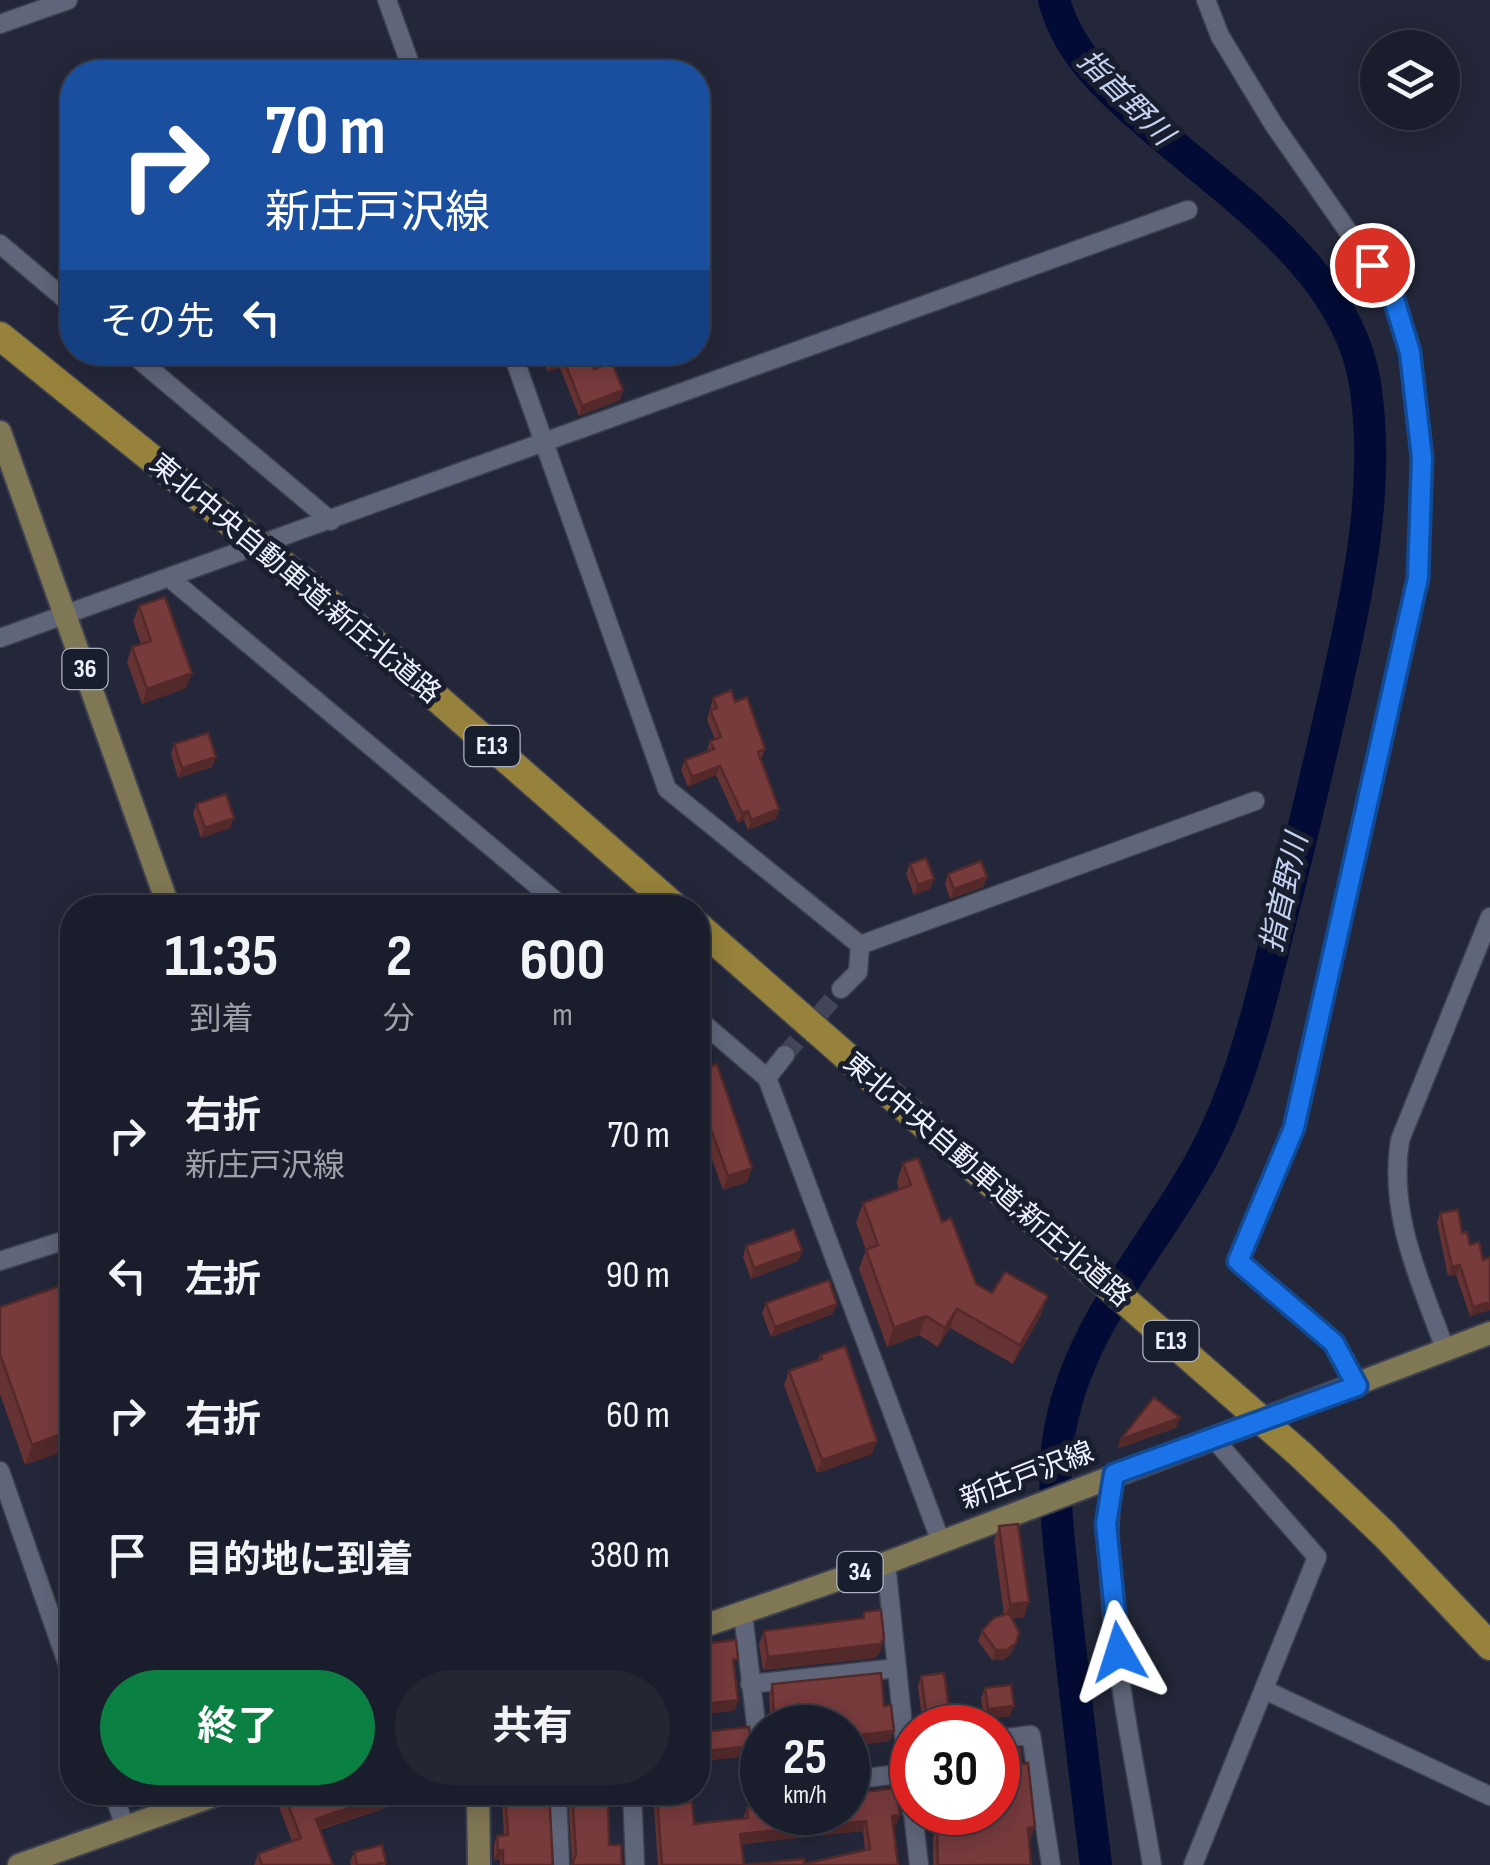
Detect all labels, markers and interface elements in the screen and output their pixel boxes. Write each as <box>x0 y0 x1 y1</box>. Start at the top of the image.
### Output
map controls <box>1360 30 1460 130</box>
button: layers <box>1360 30 1460 130</box>
water label: 指首野川 <box>1070 43 1182 155</box>
text: 70 m <box>265 90 386 174</box>
icon: right <box>100 100 230 230</box>
text: 新庄戸沢線 <box>265 186 490 241</box>
pin <box>1330 223 1415 308</box>
icon: arrive <box>1345 238 1400 293</box>
icon: left <box>234 290 289 345</box>
text: その先 <box>100 300 214 345</box>
street label: 東北中央自動車道;新庄北道路 <box>143 448 447 710</box>
road number: 36 <box>62 649 108 689</box>
road number: E13 <box>464 726 520 766</box>
water label: 指首野川 <box>1254 828 1317 956</box>
text: 11:35 <box>165 921 278 993</box>
text: 2 <box>386 921 412 993</box>
text: 600 <box>520 925 605 997</box>
text: m <box>552 996 573 1035</box>
text: 到着 <box>190 1000 254 1039</box>
text: 分 <box>383 1000 415 1039</box>
street label: 東北中央自動車道;新庄北道路 <box>837 1046 1137 1314</box>
text: 右折 <box>185 1094 261 1139</box>
icon: right <box>100 1108 155 1163</box>
text: 70 m <box>608 1113 670 1158</box>
text: 新庄戸沢線 <box>185 1147 345 1186</box>
icon: left <box>100 1248 155 1303</box>
text: 90 m <box>606 1253 670 1298</box>
text: 左折 <box>185 1258 261 1303</box>
road number: E13 <box>1144 1321 1198 1361</box>
icon: right <box>100 1388 155 1443</box>
text: 60 m <box>606 1393 670 1438</box>
text: 右折 <box>185 1398 261 1443</box>
street label: 新庄戸沢線 <box>956 1436 1098 1516</box>
icon: arrive <box>100 1528 155 1583</box>
text: 380 m <box>590 1533 670 1578</box>
text: 目的地に到着 <box>185 1538 413 1583</box>
road number: 34 <box>838 1552 882 1592</box>
position arrow <box>1067 1600 1171 1704</box>
button: 終了 <box>100 1670 375 1785</box>
button: 共有 <box>395 1670 670 1785</box>
speed limit sign: 30 <box>890 1705 1020 1835</box>
text: 25 <box>783 1728 827 1788</box>
text: km/h <box>783 1780 827 1811</box>

